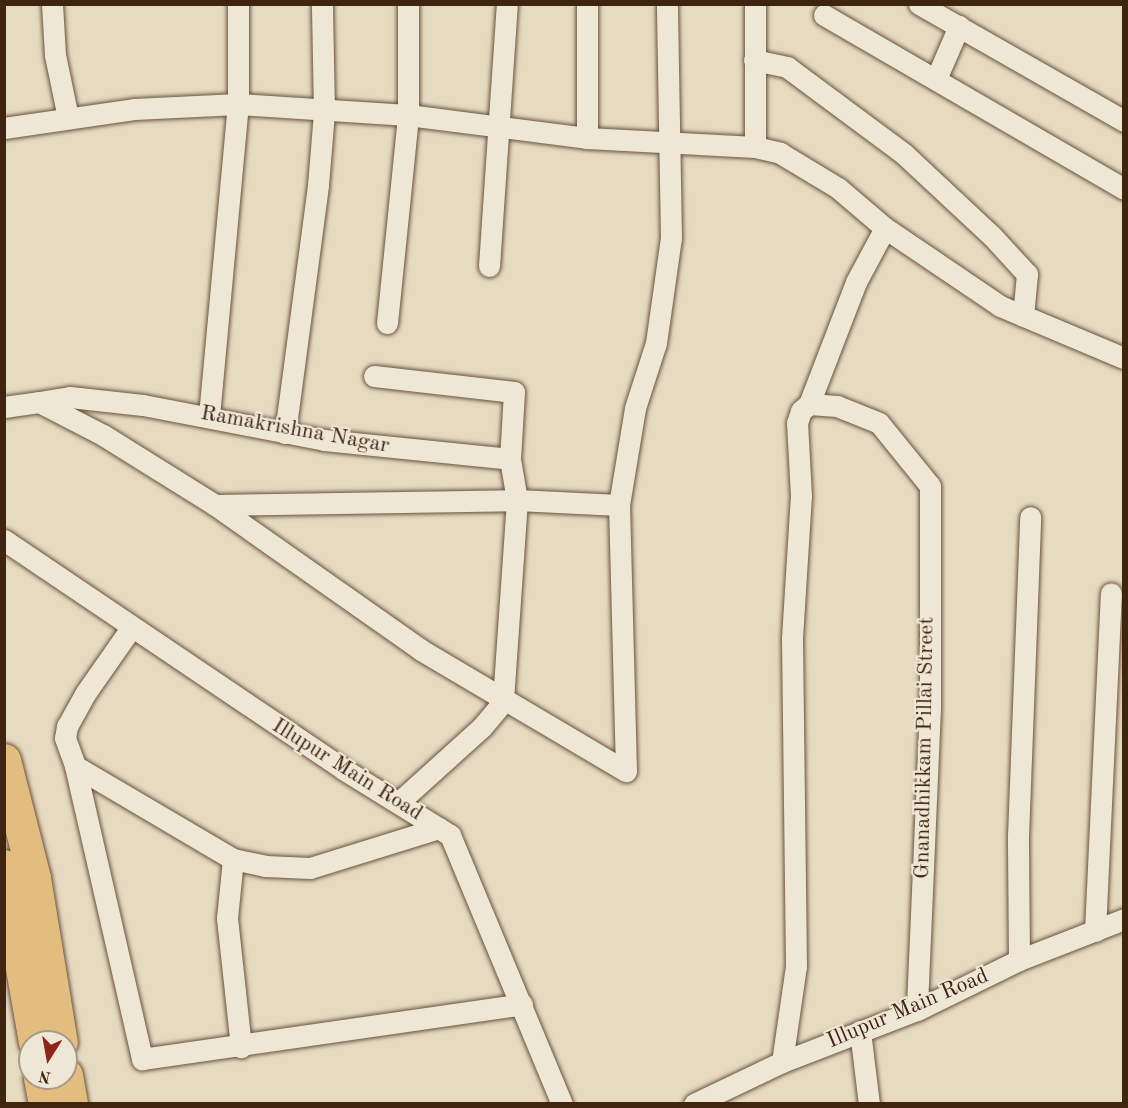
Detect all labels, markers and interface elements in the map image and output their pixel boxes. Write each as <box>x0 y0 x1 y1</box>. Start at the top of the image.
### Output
street label: Ramakrishna Nagar <box>198 400 392 460</box>
street label: Gnanadhikkam Pillai Street <box>910 617 940 879</box>
street label: Illupur Main Road <box>267 713 427 827</box>
street label: Illupur Main Road <box>823 963 993 1055</box>
north arrow <box>18 1030 78 1090</box>
text: N <box>37 1067 52 1085</box>

